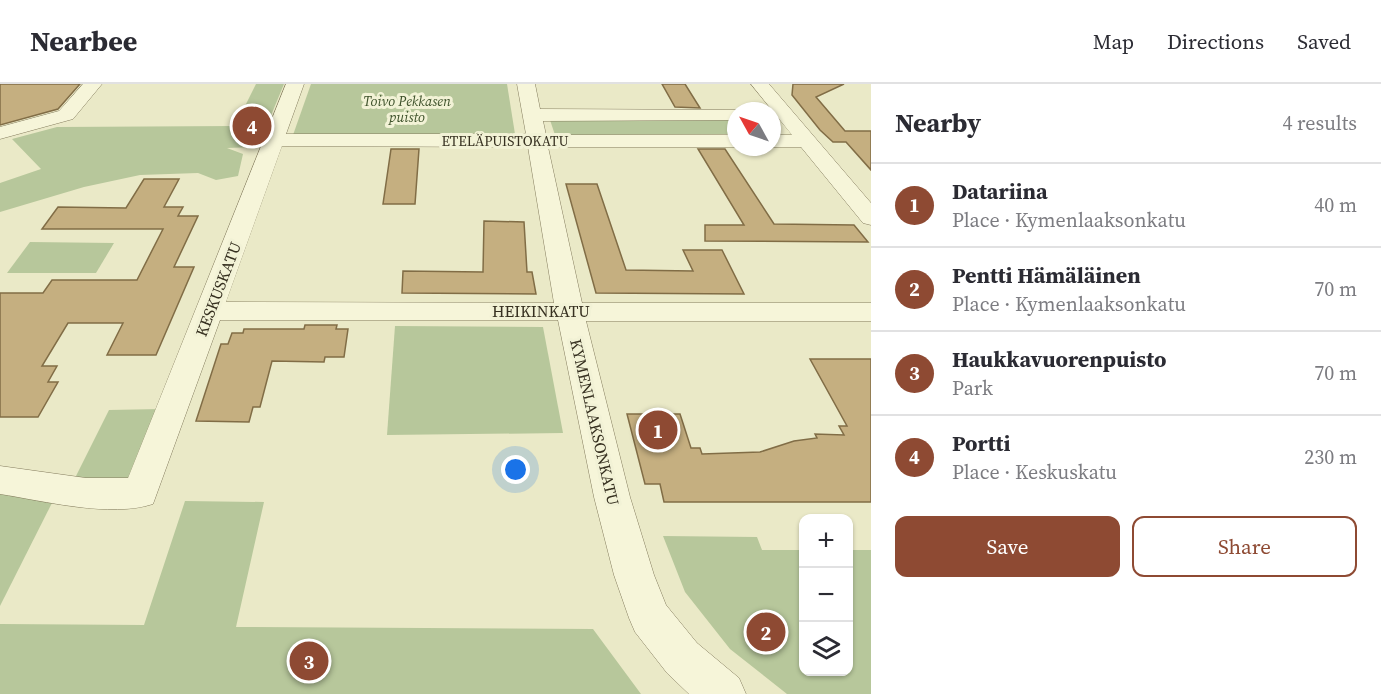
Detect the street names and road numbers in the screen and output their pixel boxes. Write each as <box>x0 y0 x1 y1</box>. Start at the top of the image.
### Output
street label: ETELÄPUISTOKATU <box>441 131 569 151</box>
street label: KESKUSKATU <box>190 238 246 340</box>
street label: HEIKINKATU <box>492 300 590 322</box>
street label: KYMENLAAKSONKATU <box>565 337 625 508</box>

